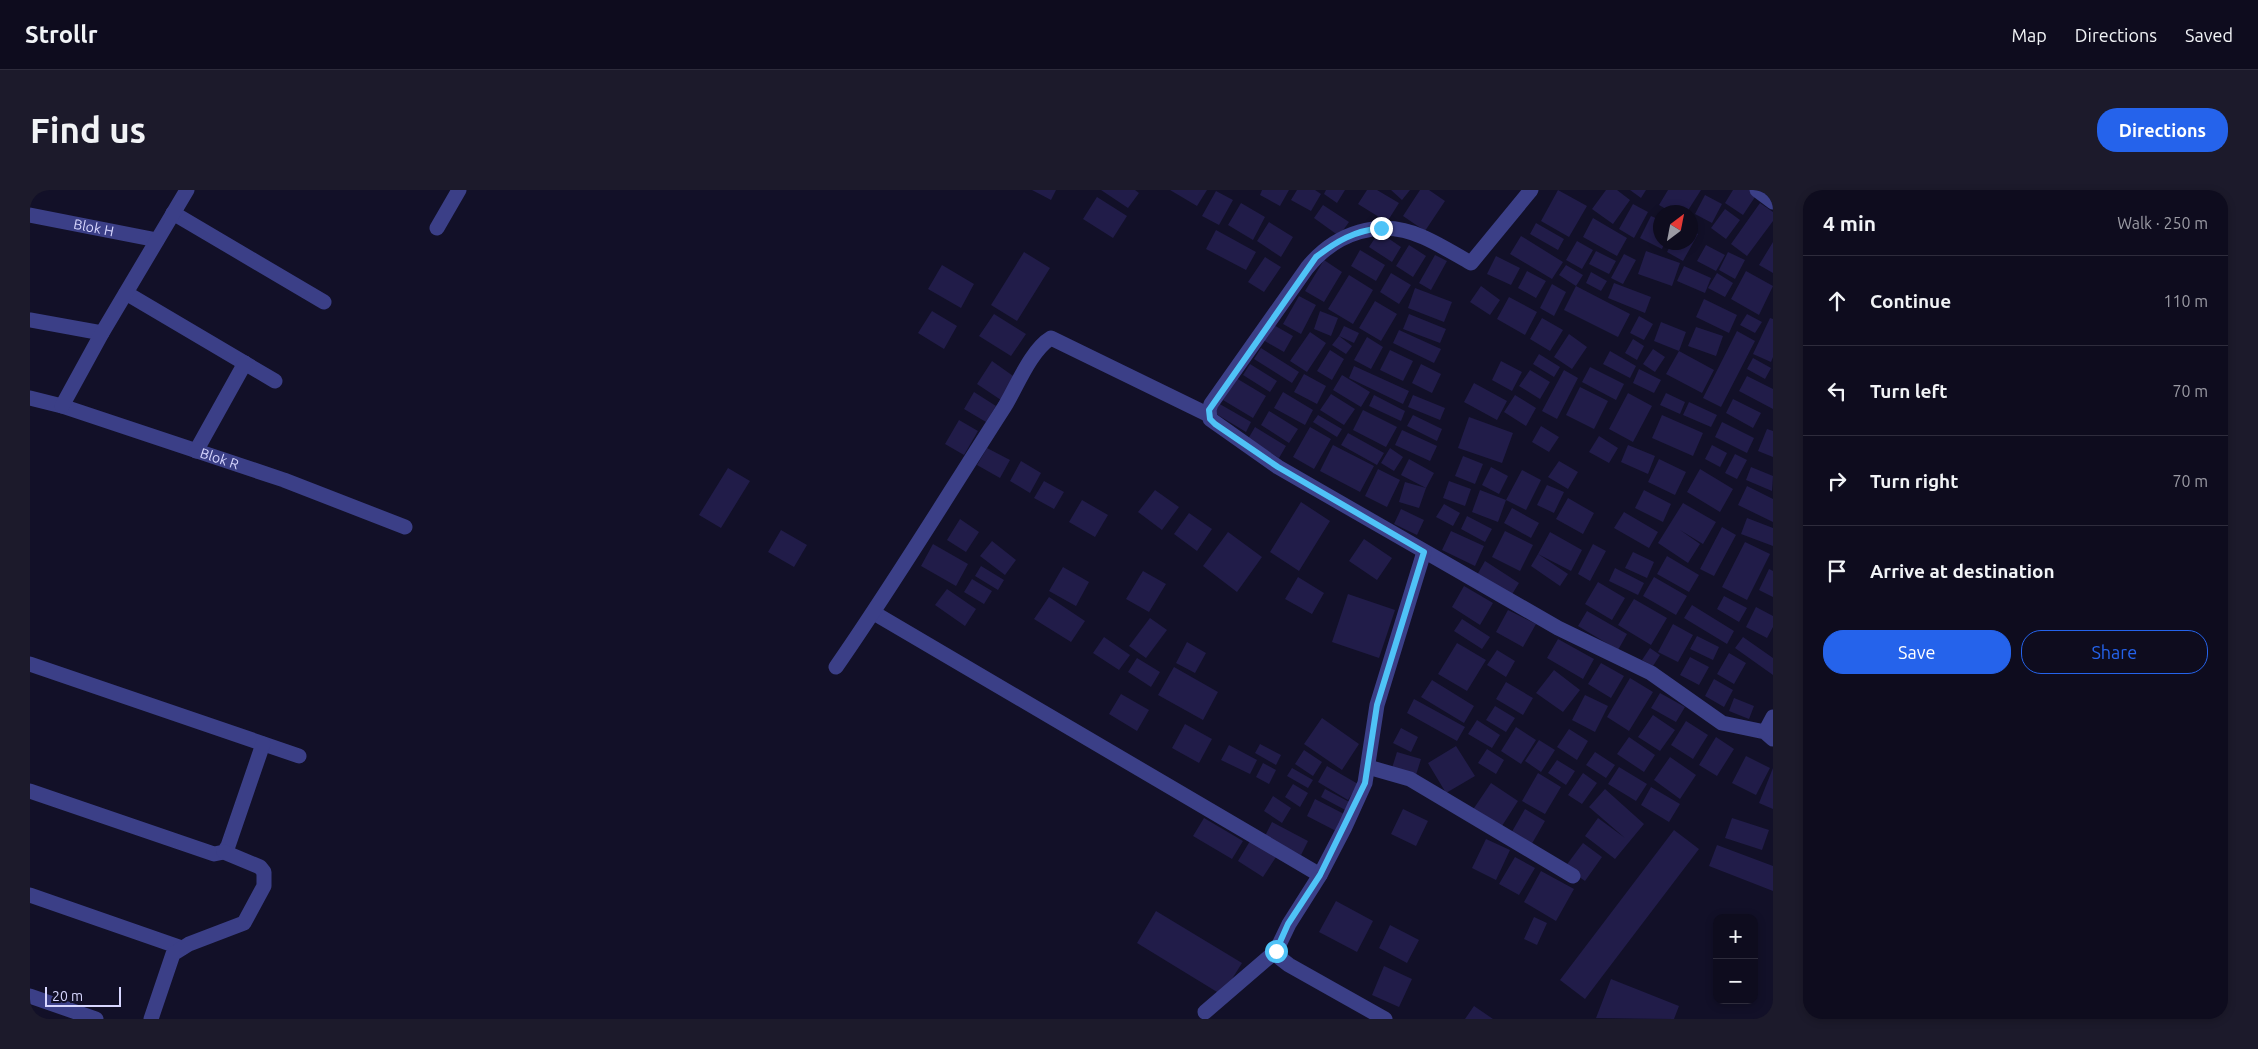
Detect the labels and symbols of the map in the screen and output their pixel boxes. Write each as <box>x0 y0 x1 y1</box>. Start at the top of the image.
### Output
north arrow <box>1653 205 1698 250</box>
street label: Blok H <box>72 216 115 239</box>
route end <box>1370 217 1393 240</box>
street label: Blok R <box>198 445 241 472</box>
route start <box>1265 940 1288 963</box>
scale bar <box>45 984 121 1007</box>

